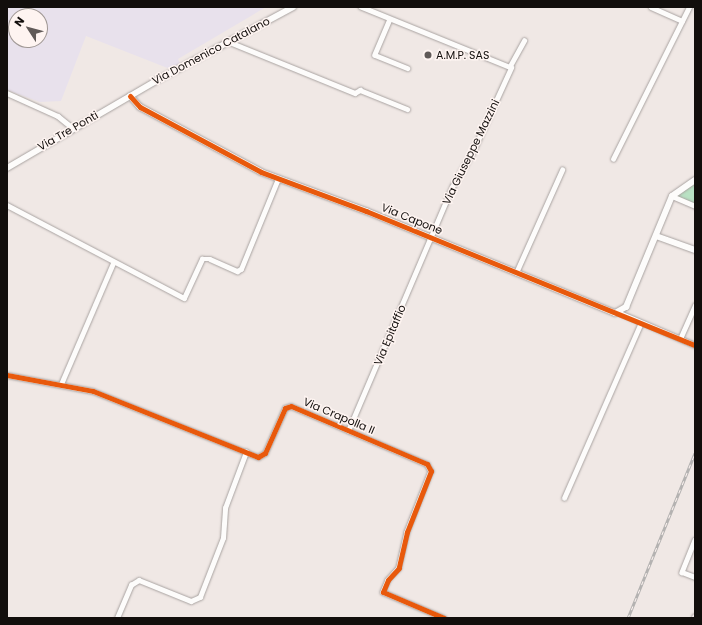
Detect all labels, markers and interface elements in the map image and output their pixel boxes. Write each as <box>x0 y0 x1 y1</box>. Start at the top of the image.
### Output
north arrow <box>8 8 48 48</box>
text: N <box>10 13 28 30</box>
street label: Via Domenico Catalano <box>150 14 272 88</box>
place label: A.M.P. SAS <box>436 48 489 62</box>
marker: A.M.P. SAS <box>423 50 433 60</box>
street label: Via Giuseppe Mazzini <box>440 97 502 207</box>
street label: Via Tre Ponti <box>35 108 101 154</box>
street label: Via Capone <box>379 201 445 237</box>
street label: Via Epitaffio <box>371 303 409 367</box>
street label: Via Crapolla II <box>301 395 377 437</box>

